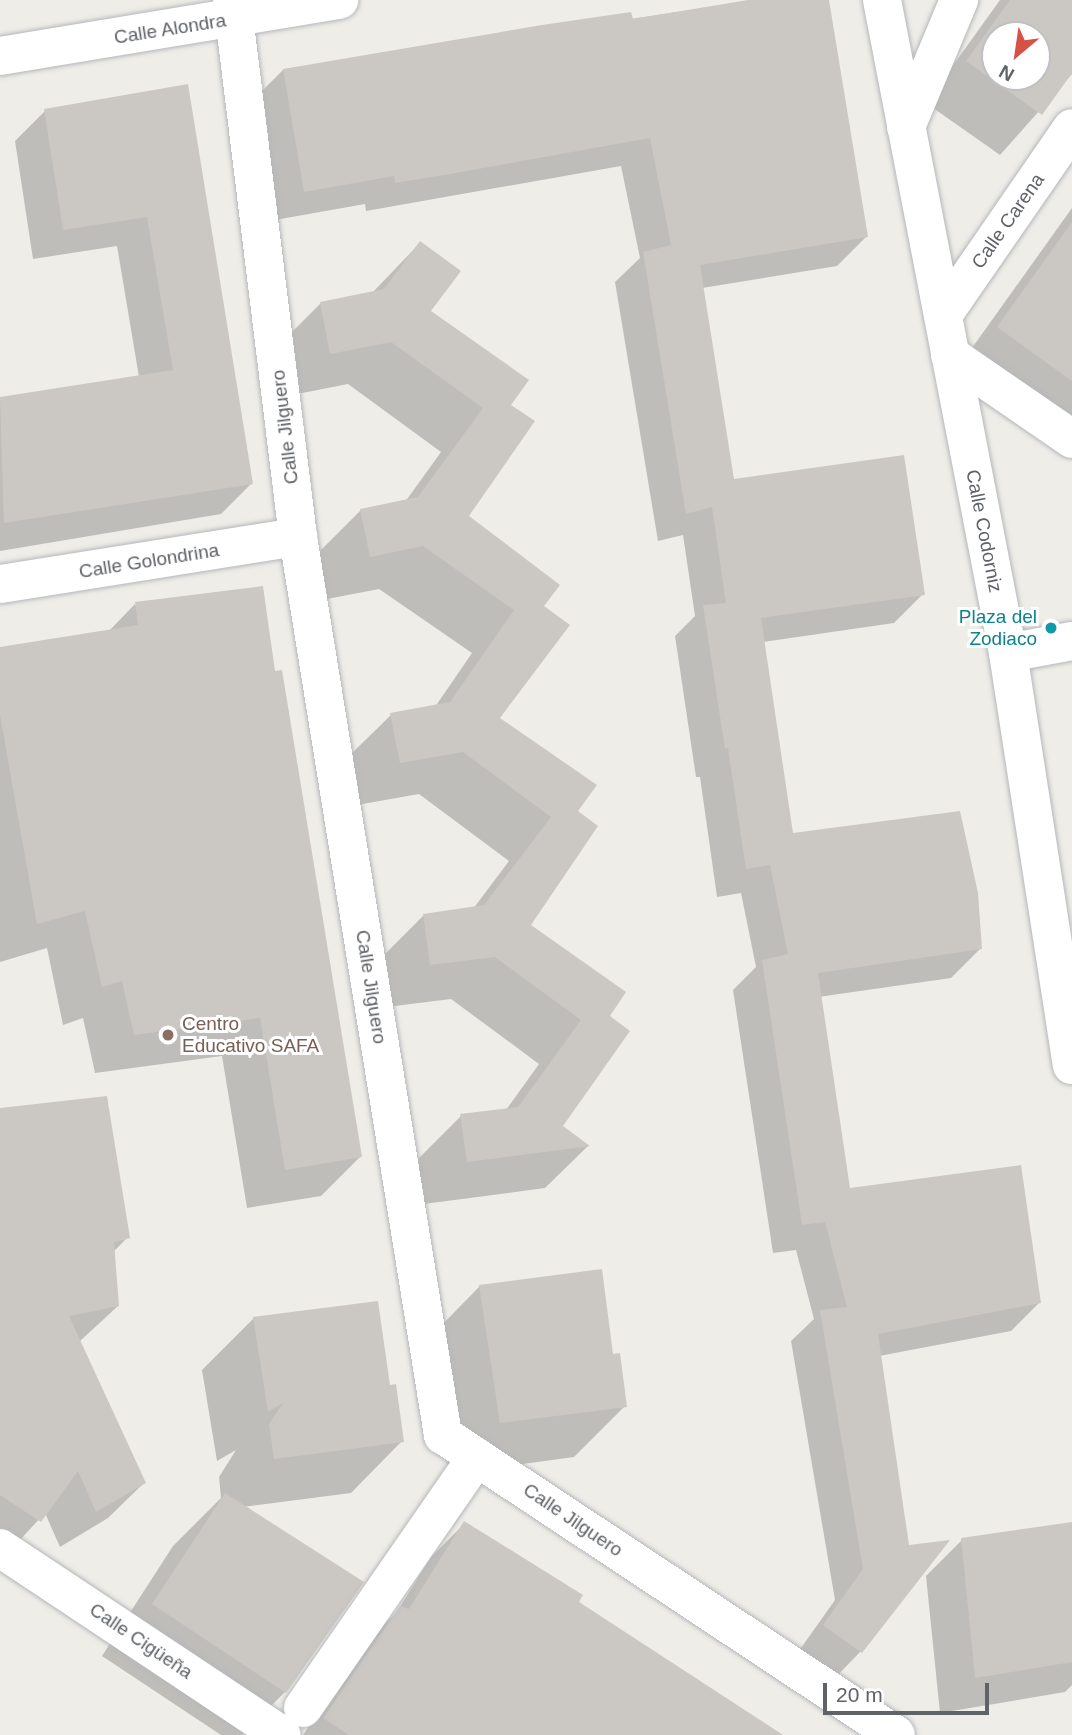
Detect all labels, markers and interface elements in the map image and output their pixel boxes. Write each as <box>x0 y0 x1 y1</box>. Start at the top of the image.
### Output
street label: Calle Alondra <box>112 9 228 49</box>
north arrow <box>981 21 1051 91</box>
text: N <box>995 61 1018 86</box>
street label: Calle Carena <box>967 169 1049 273</box>
street label: Calle Jilguero <box>267 368 303 486</box>
street label: Calle Codorniz <box>961 468 1007 594</box>
street label: Calle Golondrina <box>77 539 221 583</box>
place label: Plaza del Zodiaco <box>959 606 1037 650</box>
marker: Plaza del Zodiaco <box>1043 620 1059 636</box>
street label: Calle Jilguero <box>351 928 391 1046</box>
place label: Centro Educativo SAFA <box>182 1013 319 1057</box>
marker: Centro Educativo SAFA <box>160 1027 176 1043</box>
street label: Calle Jilguero <box>519 1478 627 1562</box>
street label: Calle Cigüeña <box>85 1598 197 1684</box>
scale bar <box>827 1668 993 1712</box>
text: 20 m <box>836 1683 883 1706</box>

